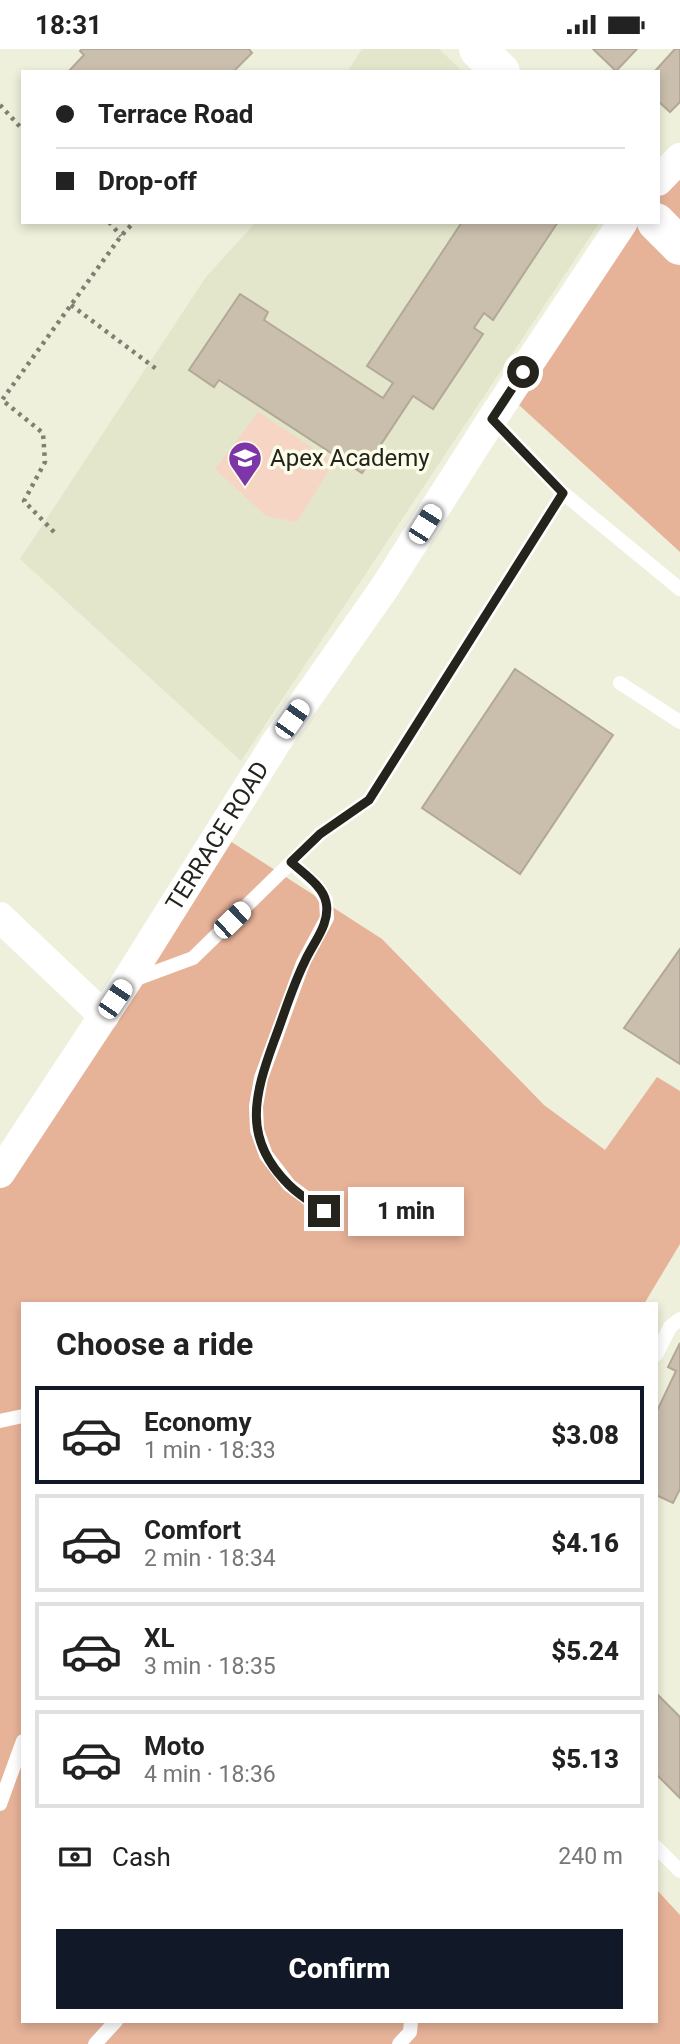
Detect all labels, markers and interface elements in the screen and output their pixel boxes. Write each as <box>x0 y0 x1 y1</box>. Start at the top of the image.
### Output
text: 18:31 <box>35 10 102 40</box>
text: Terrace Road <box>98 99 253 129</box>
text: Drop-off <box>98 166 197 196</box>
route start <box>507 356 539 388</box>
school or university icon: Apex Academy <box>226 439 264 488</box>
place label: Apex Academy <box>270 444 430 472</box>
car <box>405 501 446 547</box>
car <box>272 696 313 742</box>
street label: TERRACE ROAD <box>160 756 275 916</box>
car <box>210 898 255 942</box>
car <box>95 976 136 1022</box>
callout: 1 min <box>348 1187 464 1235</box>
route end <box>308 1195 340 1227</box>
text: 1 min <box>377 1198 435 1225</box>
text: Choose a ride <box>56 1325 253 1363</box>
icon: car <box>60 1404 123 1467</box>
text: Economy <box>144 1407 251 1437</box>
text: $3.08 <box>551 1420 619 1450</box>
text: 1 min · 18:33 <box>144 1437 276 1464</box>
icon: car <box>60 1512 123 1575</box>
text: Comfort <box>144 1515 241 1545</box>
text: $4.16 <box>551 1528 619 1558</box>
text: 2 min · 18:34 <box>144 1545 276 1572</box>
icon: car <box>60 1620 123 1683</box>
text: XL <box>144 1623 175 1653</box>
text: $5.24 <box>551 1636 619 1666</box>
text: 3 min · 18:35 <box>144 1653 276 1680</box>
icon: car <box>60 1728 123 1791</box>
text: Moto <box>144 1731 205 1761</box>
text: $5.13 <box>551 1744 619 1774</box>
text: 4 min · 18:36 <box>144 1761 276 1788</box>
icon: cash <box>56 1838 94 1876</box>
text: Cash <box>112 1842 171 1872</box>
text: 240 m <box>558 1843 623 1870</box>
button: Confirm <box>56 1929 623 2009</box>

